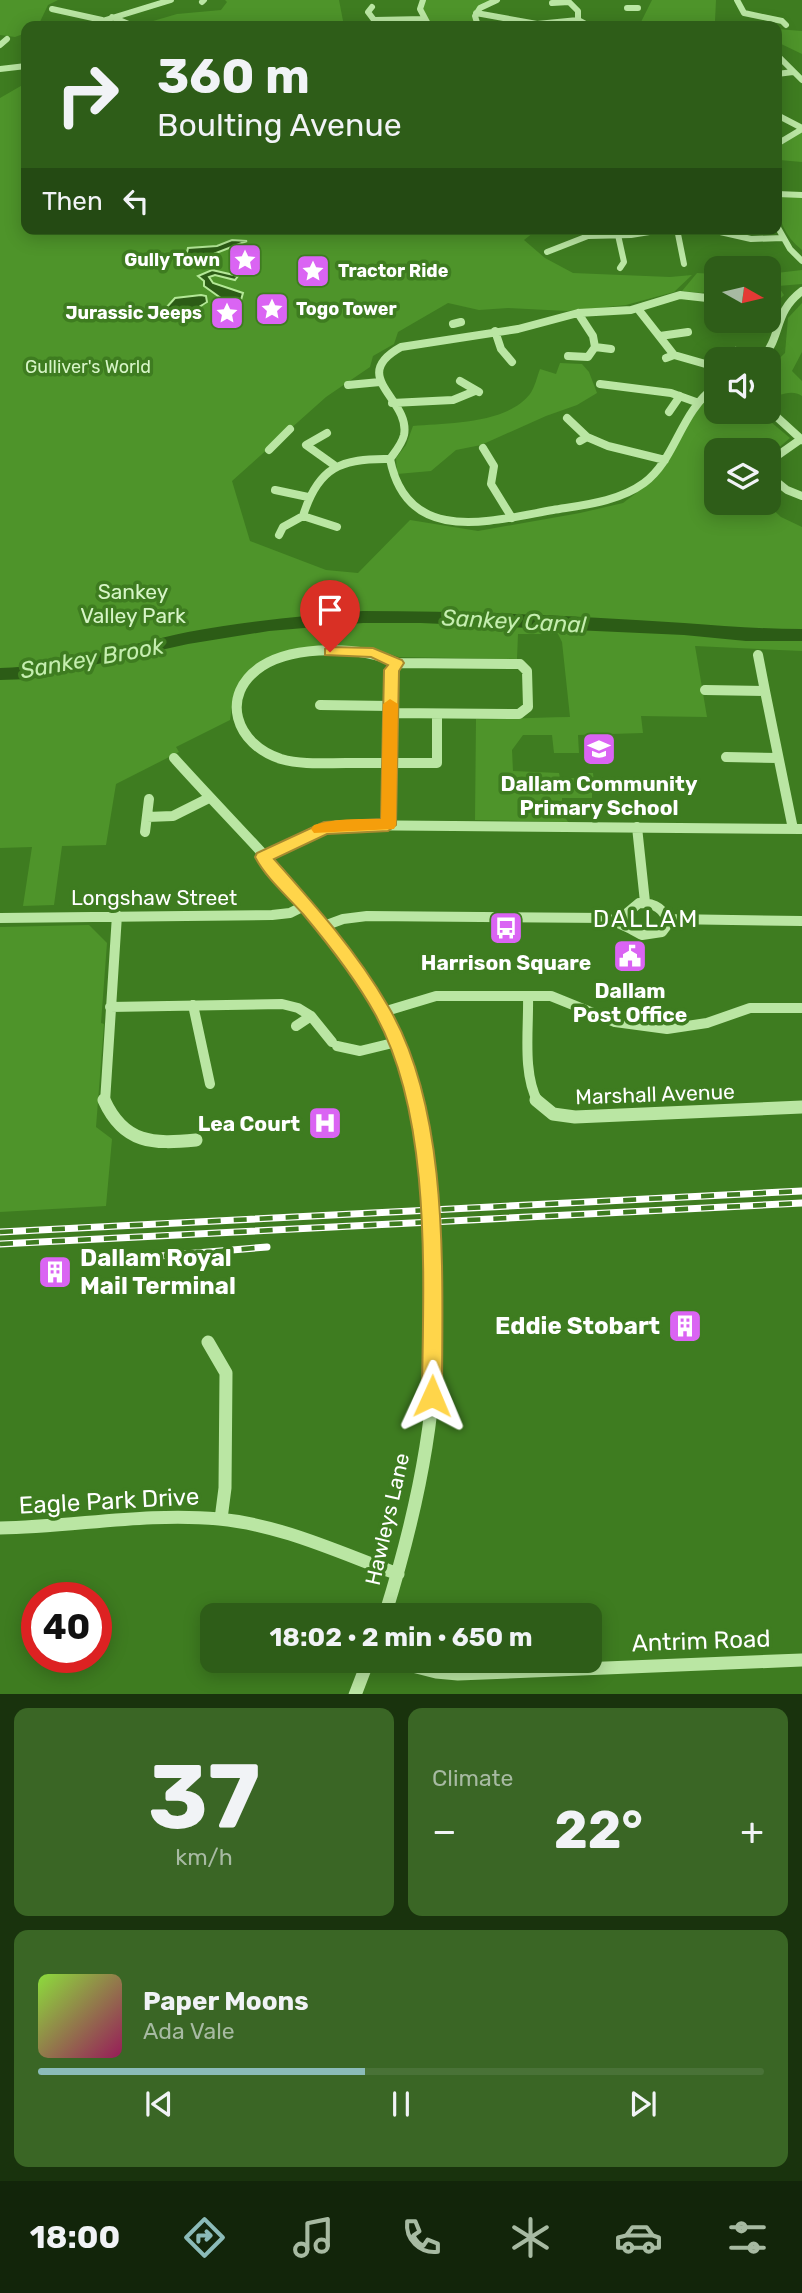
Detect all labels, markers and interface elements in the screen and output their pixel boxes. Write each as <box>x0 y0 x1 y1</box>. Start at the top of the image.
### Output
text: 360 m <box>157 47 310 105</box>
icon: right <box>42 49 133 140</box>
text: Boulting Avenue <box>157 106 402 144</box>
icon: left <box>117 182 155 220</box>
text: Then <box>42 186 103 217</box>
place icon: Gully Town <box>226 241 264 279</box>
place label: Gully Town <box>124 249 220 271</box>
place icon: Tractor Ride <box>294 252 332 290</box>
north arrow <box>704 256 780 332</box>
map controls <box>704 256 781 515</box>
place label: Tractor Ride <box>338 260 449 282</box>
place icon: Togo Tower <box>253 290 291 328</box>
place icon: Jurassic Jeeps <box>208 294 246 332</box>
place label: Togo Tower <box>296 298 397 320</box>
place label: Jurassic Jeeps <box>65 302 202 324</box>
button: sound <box>704 347 781 424</box>
park label: Gulliver's World <box>25 356 151 378</box>
button: layers <box>704 438 781 515</box>
park label: Sankey Valley Park <box>80 579 186 628</box>
pin <box>300 580 360 652</box>
icon: arrive <box>311 591 349 629</box>
water label: Sankey Canal <box>441 603 588 639</box>
water label: Sankey Brook <box>18 631 167 684</box>
school or university icon: Dallam Community Primary School <box>580 730 618 768</box>
place label: Dallam Community Primary School <box>501 771 698 820</box>
street label: Longshaw Street <box>71 885 237 910</box>
district label: DALLAM <box>593 905 699 933</box>
bus stop icon: Harrison Square <box>487 909 525 947</box>
public building icon: Dallam Post Office <box>611 937 649 975</box>
place label: Harrison Square <box>421 950 591 975</box>
place label: Dallam Post Office <box>573 978 687 1027</box>
street label: Marshall Avenue <box>575 1079 735 1109</box>
hospital icon: Lea Court <box>306 1104 344 1142</box>
place label: Lea Court <box>198 1111 300 1136</box>
place label: Dallam Royal Mail Terminal <box>80 1244 236 1300</box>
building icon: Dallam Royal Mail Terminal <box>36 1253 74 1291</box>
building icon: Eddie Stobart <box>666 1307 704 1345</box>
place label: Eddie Stobart <box>495 1312 660 1340</box>
position arrow <box>395 1359 469 1433</box>
street label: Hawleys Lane <box>360 1450 414 1588</box>
street label: Eagle Park Drive <box>18 1482 200 1520</box>
speed limit sign: 40 <box>21 1582 112 1673</box>
text: 18:02 · 2 min · 650 m <box>269 1622 533 1653</box>
street label: Antrim Road <box>631 1625 771 1657</box>
text: 37 <box>148 1743 260 1851</box>
text: Climate <box>432 1764 513 1792</box>
text: 22° <box>554 1799 643 1861</box>
text: − <box>432 1808 457 1854</box>
text: + <box>740 1808 764 1854</box>
text: km/h <box>175 1843 233 1871</box>
text: Paper Moons <box>143 1986 309 2017</box>
text: Ada Vale <box>143 2017 235 2045</box>
icon: previous <box>140 2085 178 2123</box>
icon: pause <box>382 2085 420 2123</box>
icon: next <box>624 2085 662 2123</box>
icon: directions <box>180 2213 229 2262</box>
icon: music <box>289 2213 338 2262</box>
icon: phone <box>397 2213 446 2262</box>
icon: climate <box>506 2213 555 2262</box>
icon: car <box>614 2213 663 2262</box>
icon: filters <box>723 2213 772 2262</box>
text: 18:00 <box>30 2218 120 2256</box>

